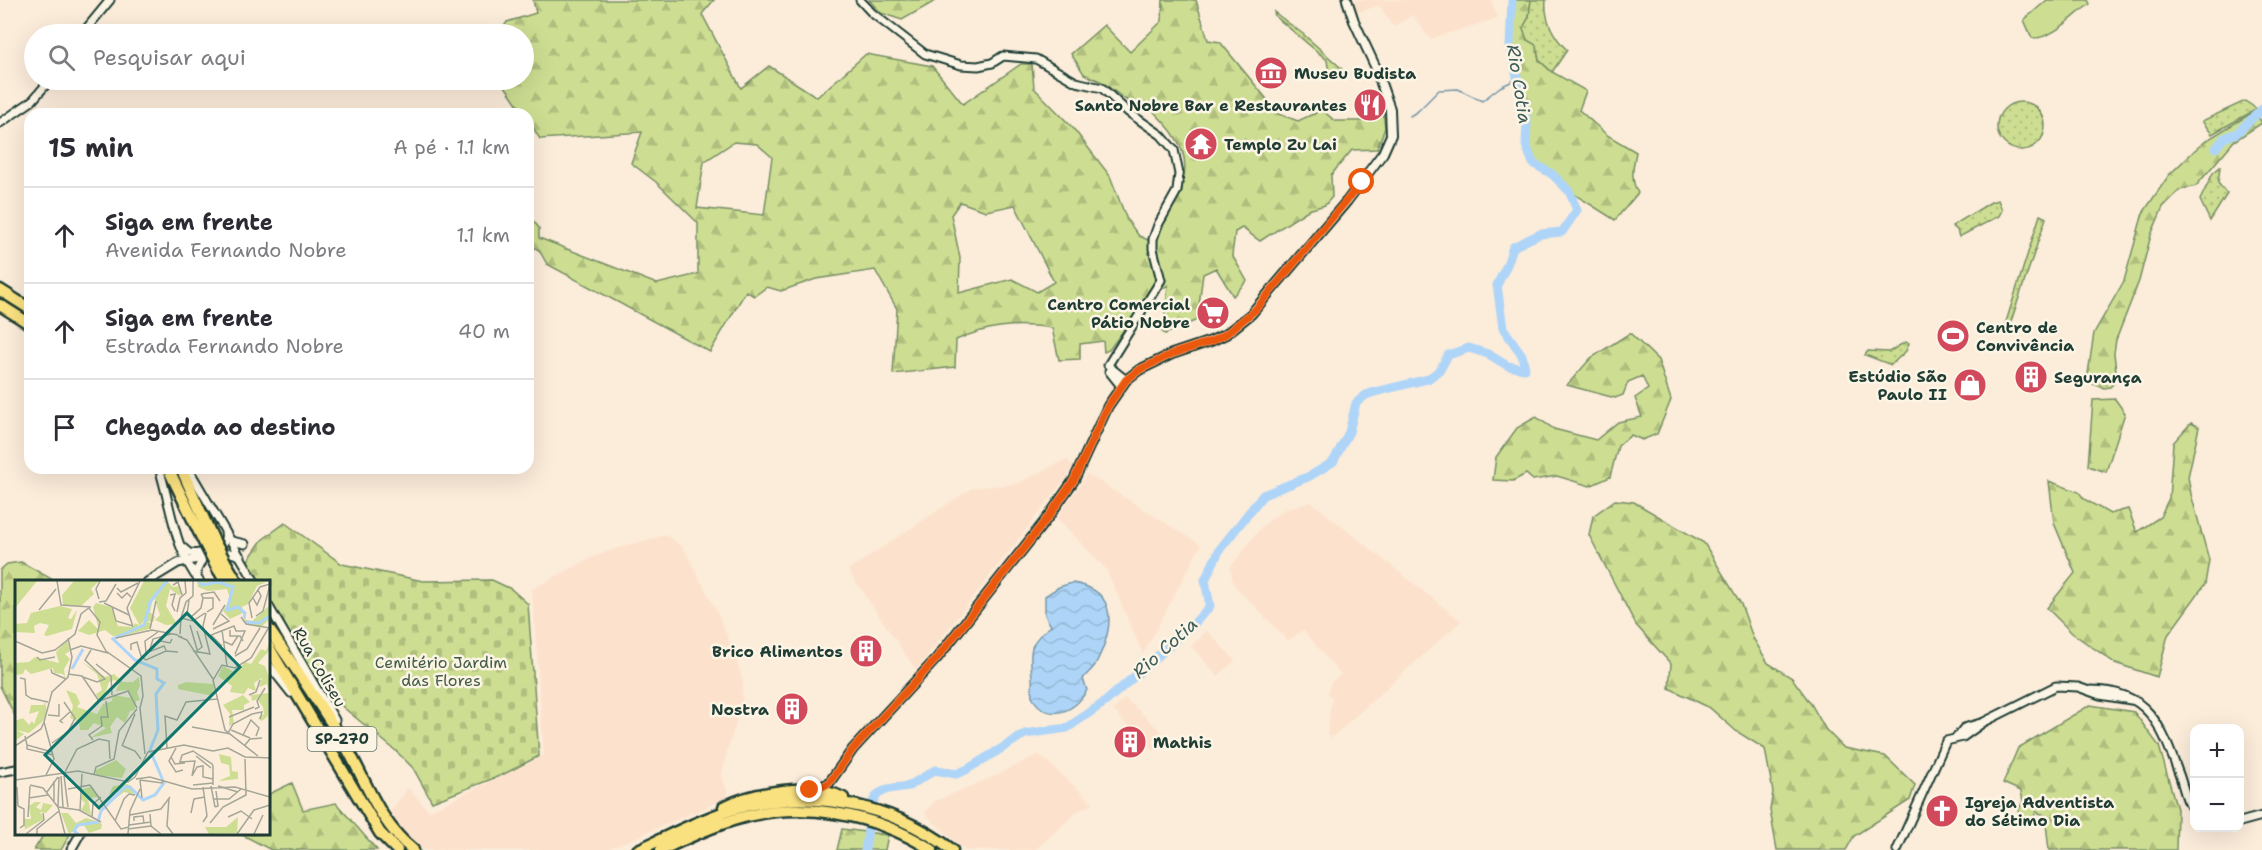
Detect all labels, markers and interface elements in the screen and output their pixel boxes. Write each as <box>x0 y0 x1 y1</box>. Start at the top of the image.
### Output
search box <box>24 24 534 90</box>
icon: search <box>45 41 78 74</box>
text: Pesquisar aqui <box>93 43 246 72</box>
water label: Rio Cotia <box>1501 43 1537 125</box>
museum icon: Museu Budista <box>1253 55 1289 91</box>
place label: Museu Budista <box>1294 63 1416 84</box>
restaurant icon: Santo Nobre Bar e Restaurantes <box>1352 87 1388 123</box>
place label: Santo Nobre Bar e Restaurantes <box>1075 95 1347 116</box>
temple icon: Templo Zu Lai <box>1183 126 1219 162</box>
text: 15 min <box>48 130 134 165</box>
text: A pé · 1.1 km <box>393 134 510 160</box>
place label: Templo Zu Lai <box>1224 134 1337 155</box>
route start <box>1348 168 1374 194</box>
text: Siga em frente <box>105 208 273 237</box>
icon: ahead <box>48 219 81 252</box>
text: 1.1 km <box>456 222 510 248</box>
text: Avenida Fernando Nobre <box>105 237 347 263</box>
place label: Centro Comercial Pátio Nobre <box>1047 294 1190 333</box>
supermarket icon: Centro Comercial Pátio Nobre <box>1195 295 1231 331</box>
text: Siga em frente <box>105 304 273 333</box>
icon: ahead <box>48 315 81 348</box>
place label: Centro de Convivência <box>1976 317 2074 356</box>
text: 40 m <box>458 318 510 344</box>
sports icon: Centro de Convivência <box>1935 318 1971 354</box>
text: Estrada Fernando Nobre <box>105 333 344 359</box>
building icon: Segurança <box>2013 359 2049 395</box>
place label: Estúdio São Paulo II <box>1848 366 1947 405</box>
shop icon: Estúdio São Paulo II <box>1952 367 1988 403</box>
place label: Segurança <box>2054 367 2142 388</box>
icon: arrive <box>48 411 81 444</box>
text: Chegada ao destino <box>105 413 336 442</box>
inset map <box>15 580 270 835</box>
water label: Rio Cotia <box>1127 612 1203 684</box>
street label: Rua Coliseu <box>288 623 351 711</box>
building icon: Brico Alimentos <box>848 633 884 669</box>
place label: Brico Alimentos <box>712 641 843 662</box>
park label: Cemitério Jardim das Flores <box>375 652 507 691</box>
building icon: Nostra <box>774 691 810 727</box>
place label: Nostra <box>711 699 769 720</box>
building icon: Mathis <box>1112 724 1148 760</box>
map controls <box>2190 724 2244 832</box>
button: + <box>2190 724 2244 778</box>
road number: SP-270 <box>308 727 376 751</box>
place label: Mathis <box>1153 732 1212 753</box>
route end <box>796 776 822 802</box>
button: − <box>2190 778 2244 832</box>
place label: Igreja Adventista do Sétimo Dia <box>1965 792 2114 831</box>
church icon: Igreja Adventista do Sétimo Dia <box>1924 793 1960 829</box>

